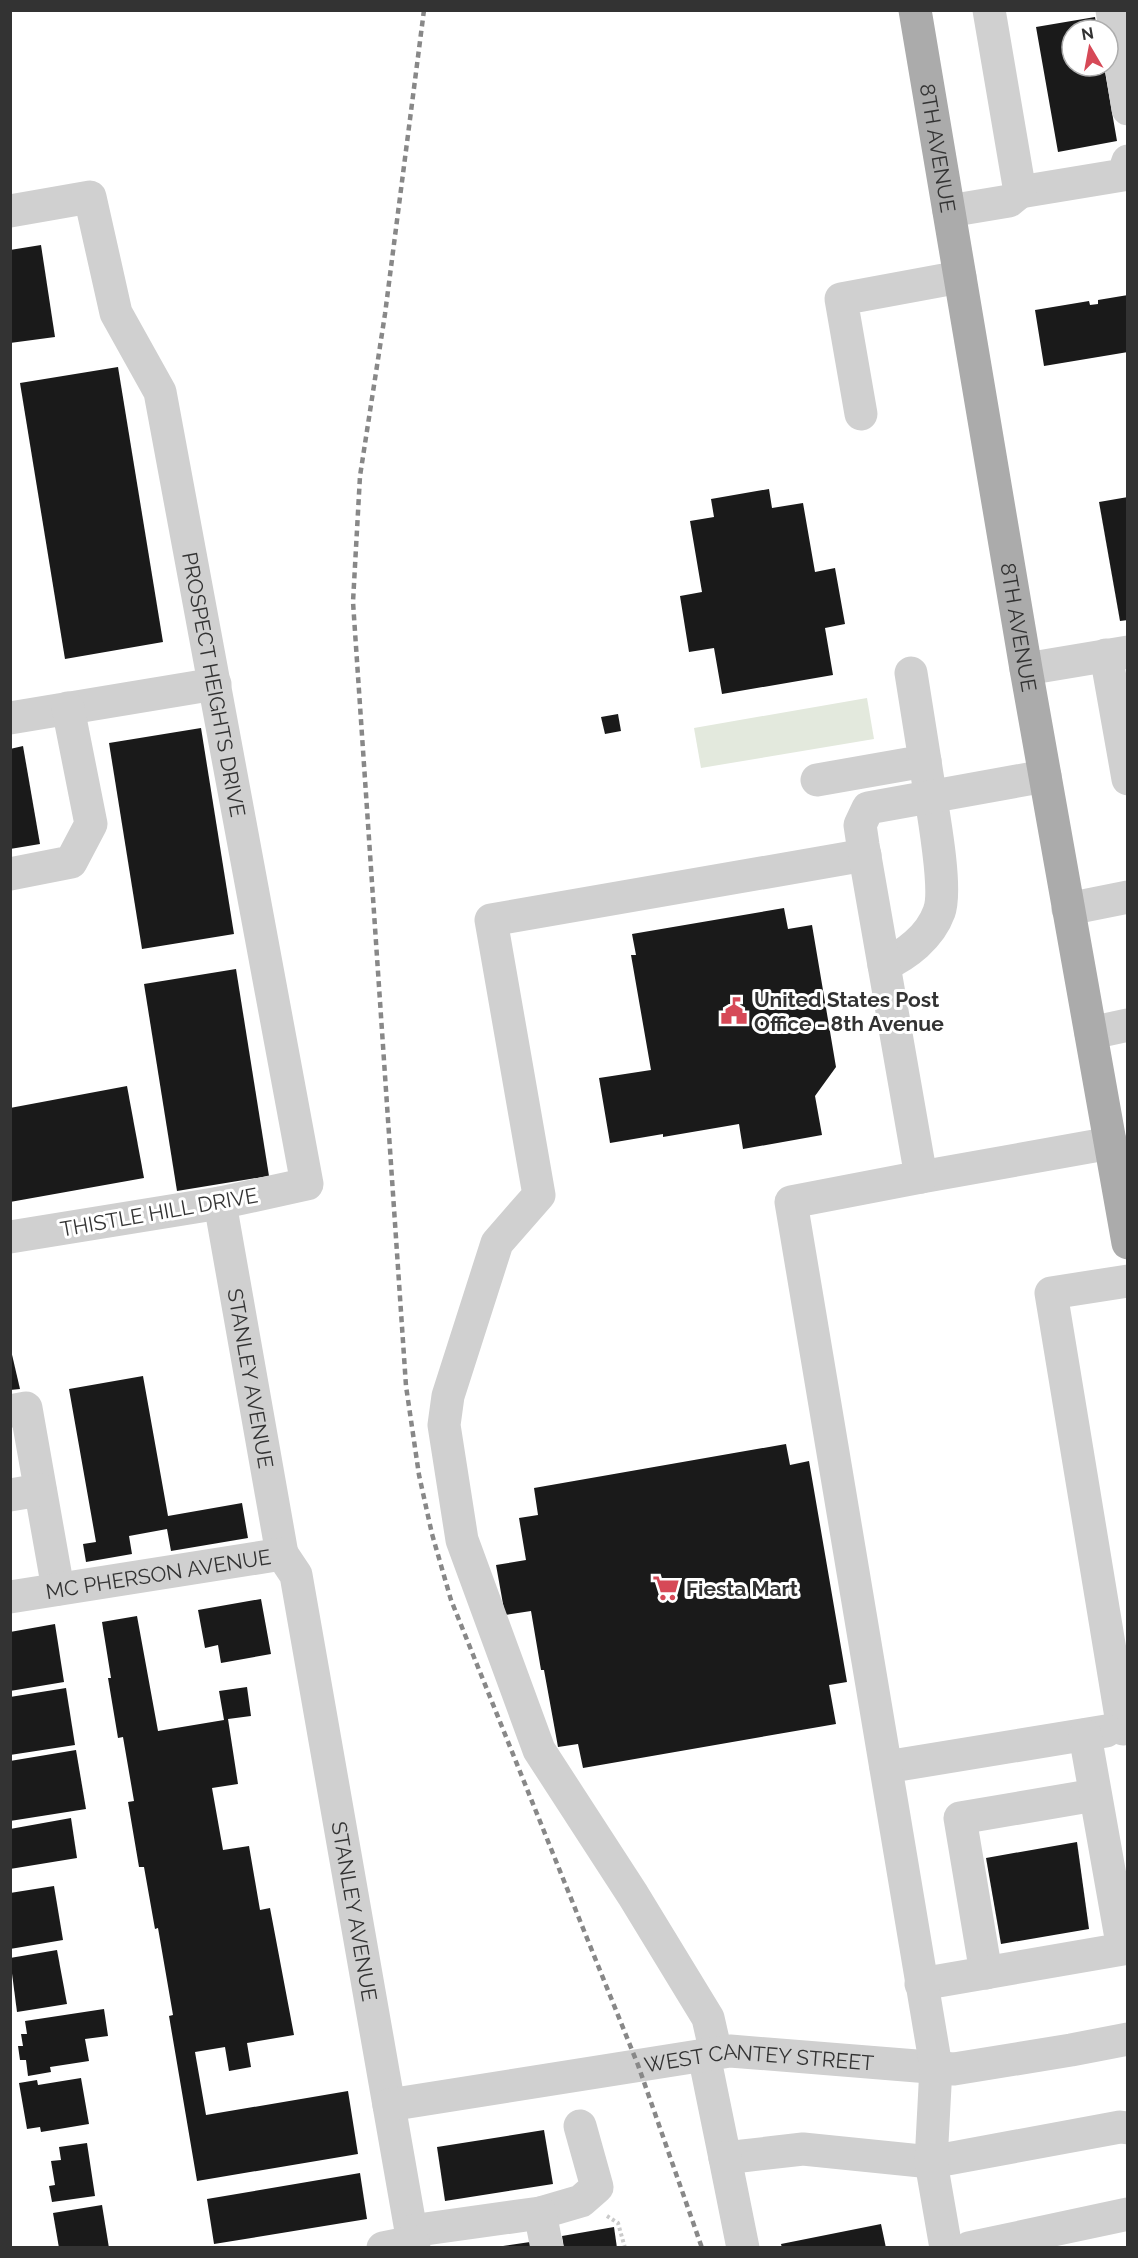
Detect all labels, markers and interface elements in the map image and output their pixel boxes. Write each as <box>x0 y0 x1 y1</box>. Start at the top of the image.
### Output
north arrow <box>1060 18 1120 78</box>
text: N <box>1080 23 1095 44</box>
street label: 8TH AVENUE <box>915 82 961 214</box>
street label: PROSPECT HEIGHTS DRIVE <box>177 550 251 819</box>
street label: 8TH AVENUE <box>996 561 1042 694</box>
place label: United States Post Office - 8th Avenue <box>754 987 944 1036</box>
public building icon: United States Post Office - 8th Avenue <box>719 996 749 1026</box>
street label: THISTLE HILL DRIVE <box>58 1182 260 1242</box>
street label: STANLEY AVENUE <box>223 1286 279 1470</box>
street label: MC PHERSON AVENUE <box>44 1543 273 1604</box>
supermarket icon: Fiesta Mart <box>651 1573 681 1603</box>
place label: Fiesta Mart <box>686 1576 798 1601</box>
street label: STANLEY AVENUE <box>327 1819 383 2003</box>
street label: WEST CANTEY STREET <box>642 2038 875 2077</box>

